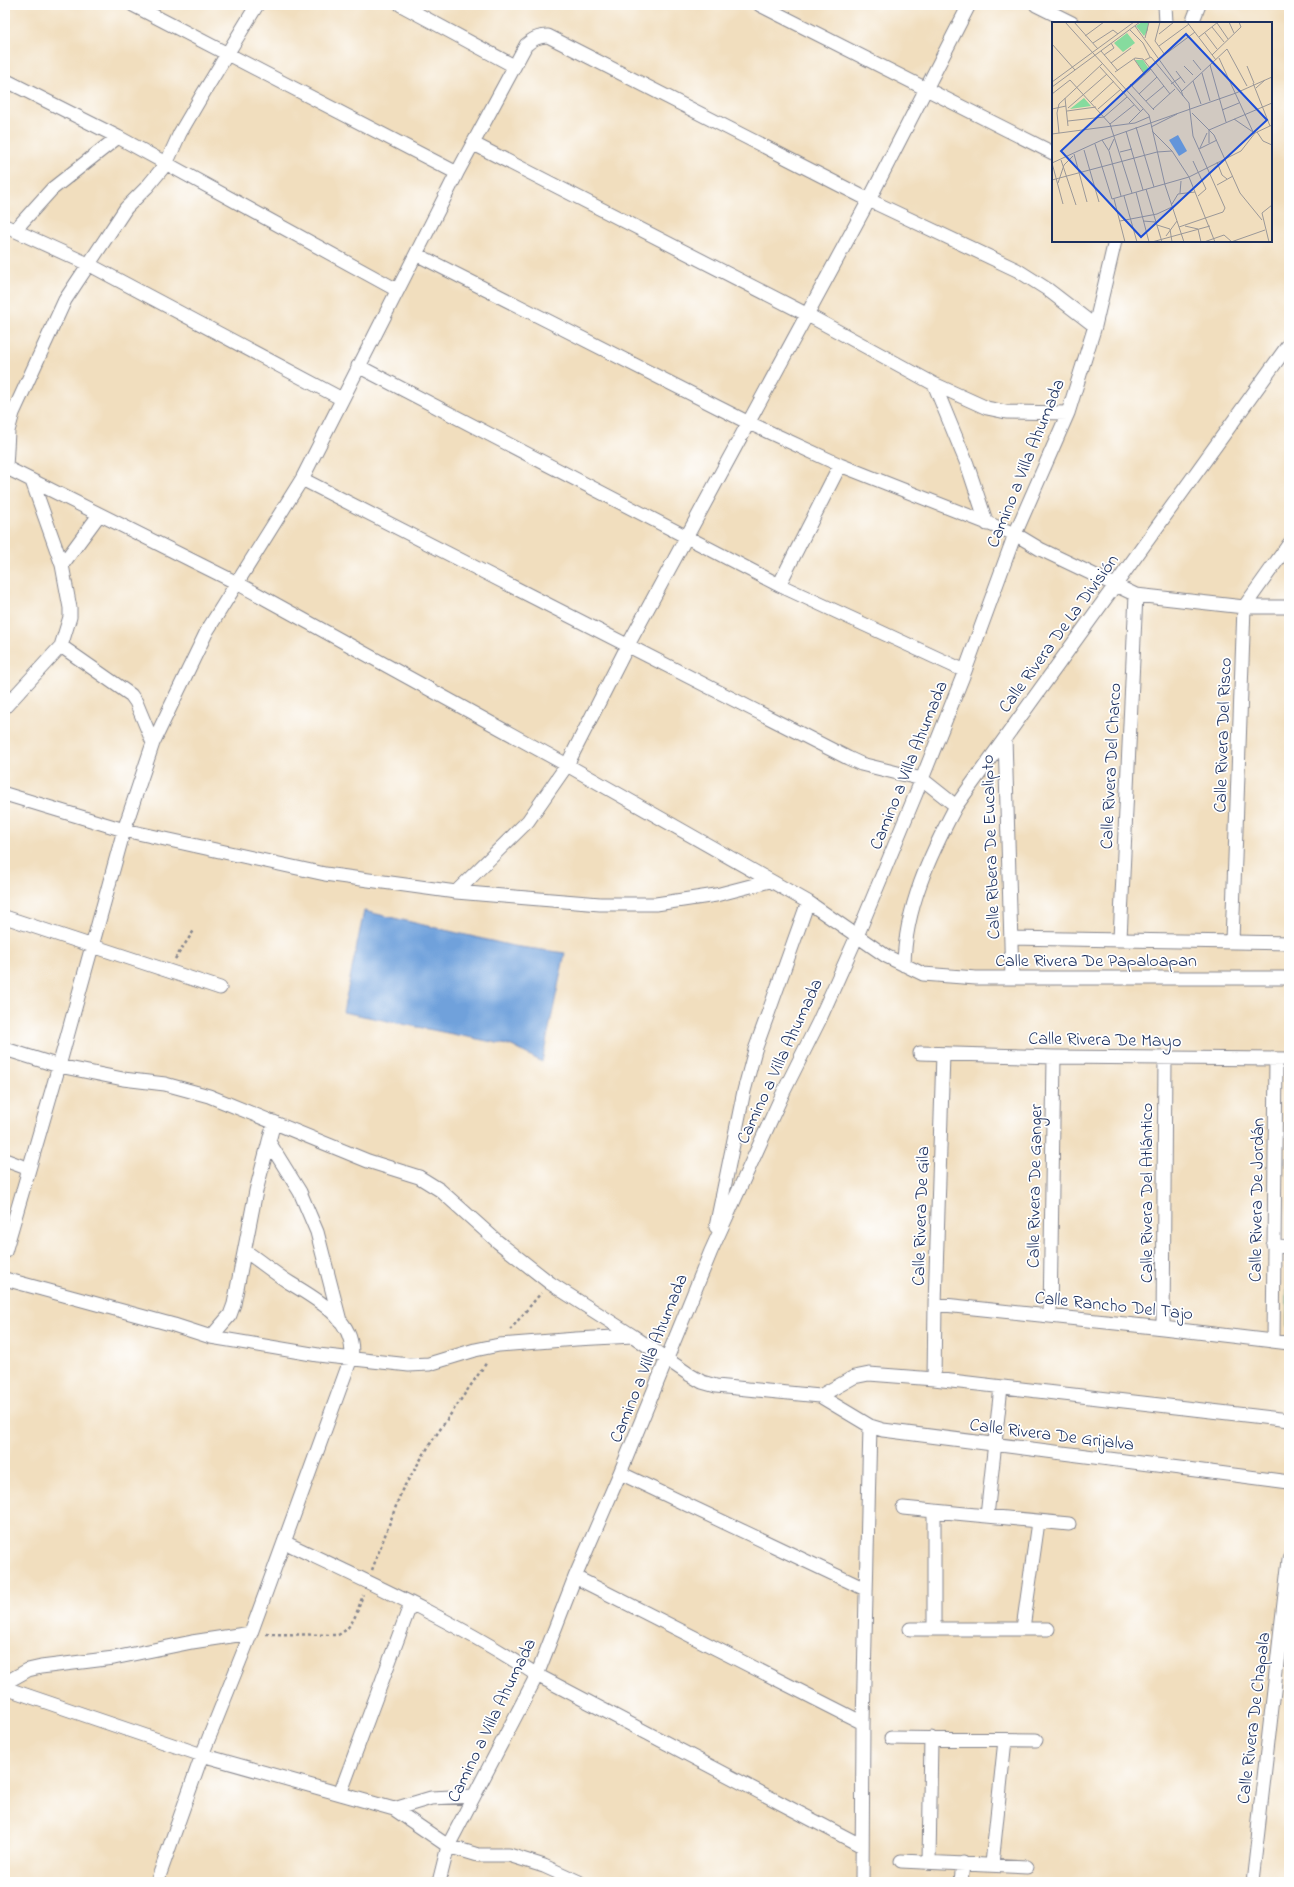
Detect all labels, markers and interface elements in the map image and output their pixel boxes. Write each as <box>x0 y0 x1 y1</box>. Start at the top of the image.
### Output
inset map <box>1052 22 1272 242</box>
street label: Camino a Villa Ahumada <box>981 375 1073 552</box>
street label: Calle Rivera De La División <box>993 549 1126 719</box>
street label: Calle Rivera Del Risco <box>1208 657 1240 813</box>
street label: Camino a Villa Ahumada <box>864 677 956 854</box>
street label: Calle Rivera Del Charco <box>1095 682 1129 850</box>
street label: Calle Ribera De Eucalipto <box>976 754 1008 940</box>
street label: Calle Rivera De Papaloapan <box>995 949 1197 975</box>
street label: Camino a Villa Ahumada <box>731 975 831 1149</box>
street label: Calle Rivera De Mayo <box>1028 1027 1182 1055</box>
street label: Calle Rivera De Ganger <box>1022 1103 1051 1268</box>
street label: Calle Rivera Del Atlántico <box>1135 1103 1161 1283</box>
street label: Calle Rivera De Jordán <box>1244 1118 1272 1282</box>
street label: Calle Rivera De Gila <box>907 1146 937 1286</box>
street label: Camino a Villa Ahumada <box>604 1270 696 1447</box>
street label: Calle Rancho Del Tajo <box>1033 1286 1194 1328</box>
street label: Calle Rivera De Grijalva <box>968 1413 1136 1459</box>
street label: Calle Rivera De Chapala <box>1232 1631 1278 1806</box>
street label: Camino a Villa Ahumada <box>442 1634 544 1807</box>

